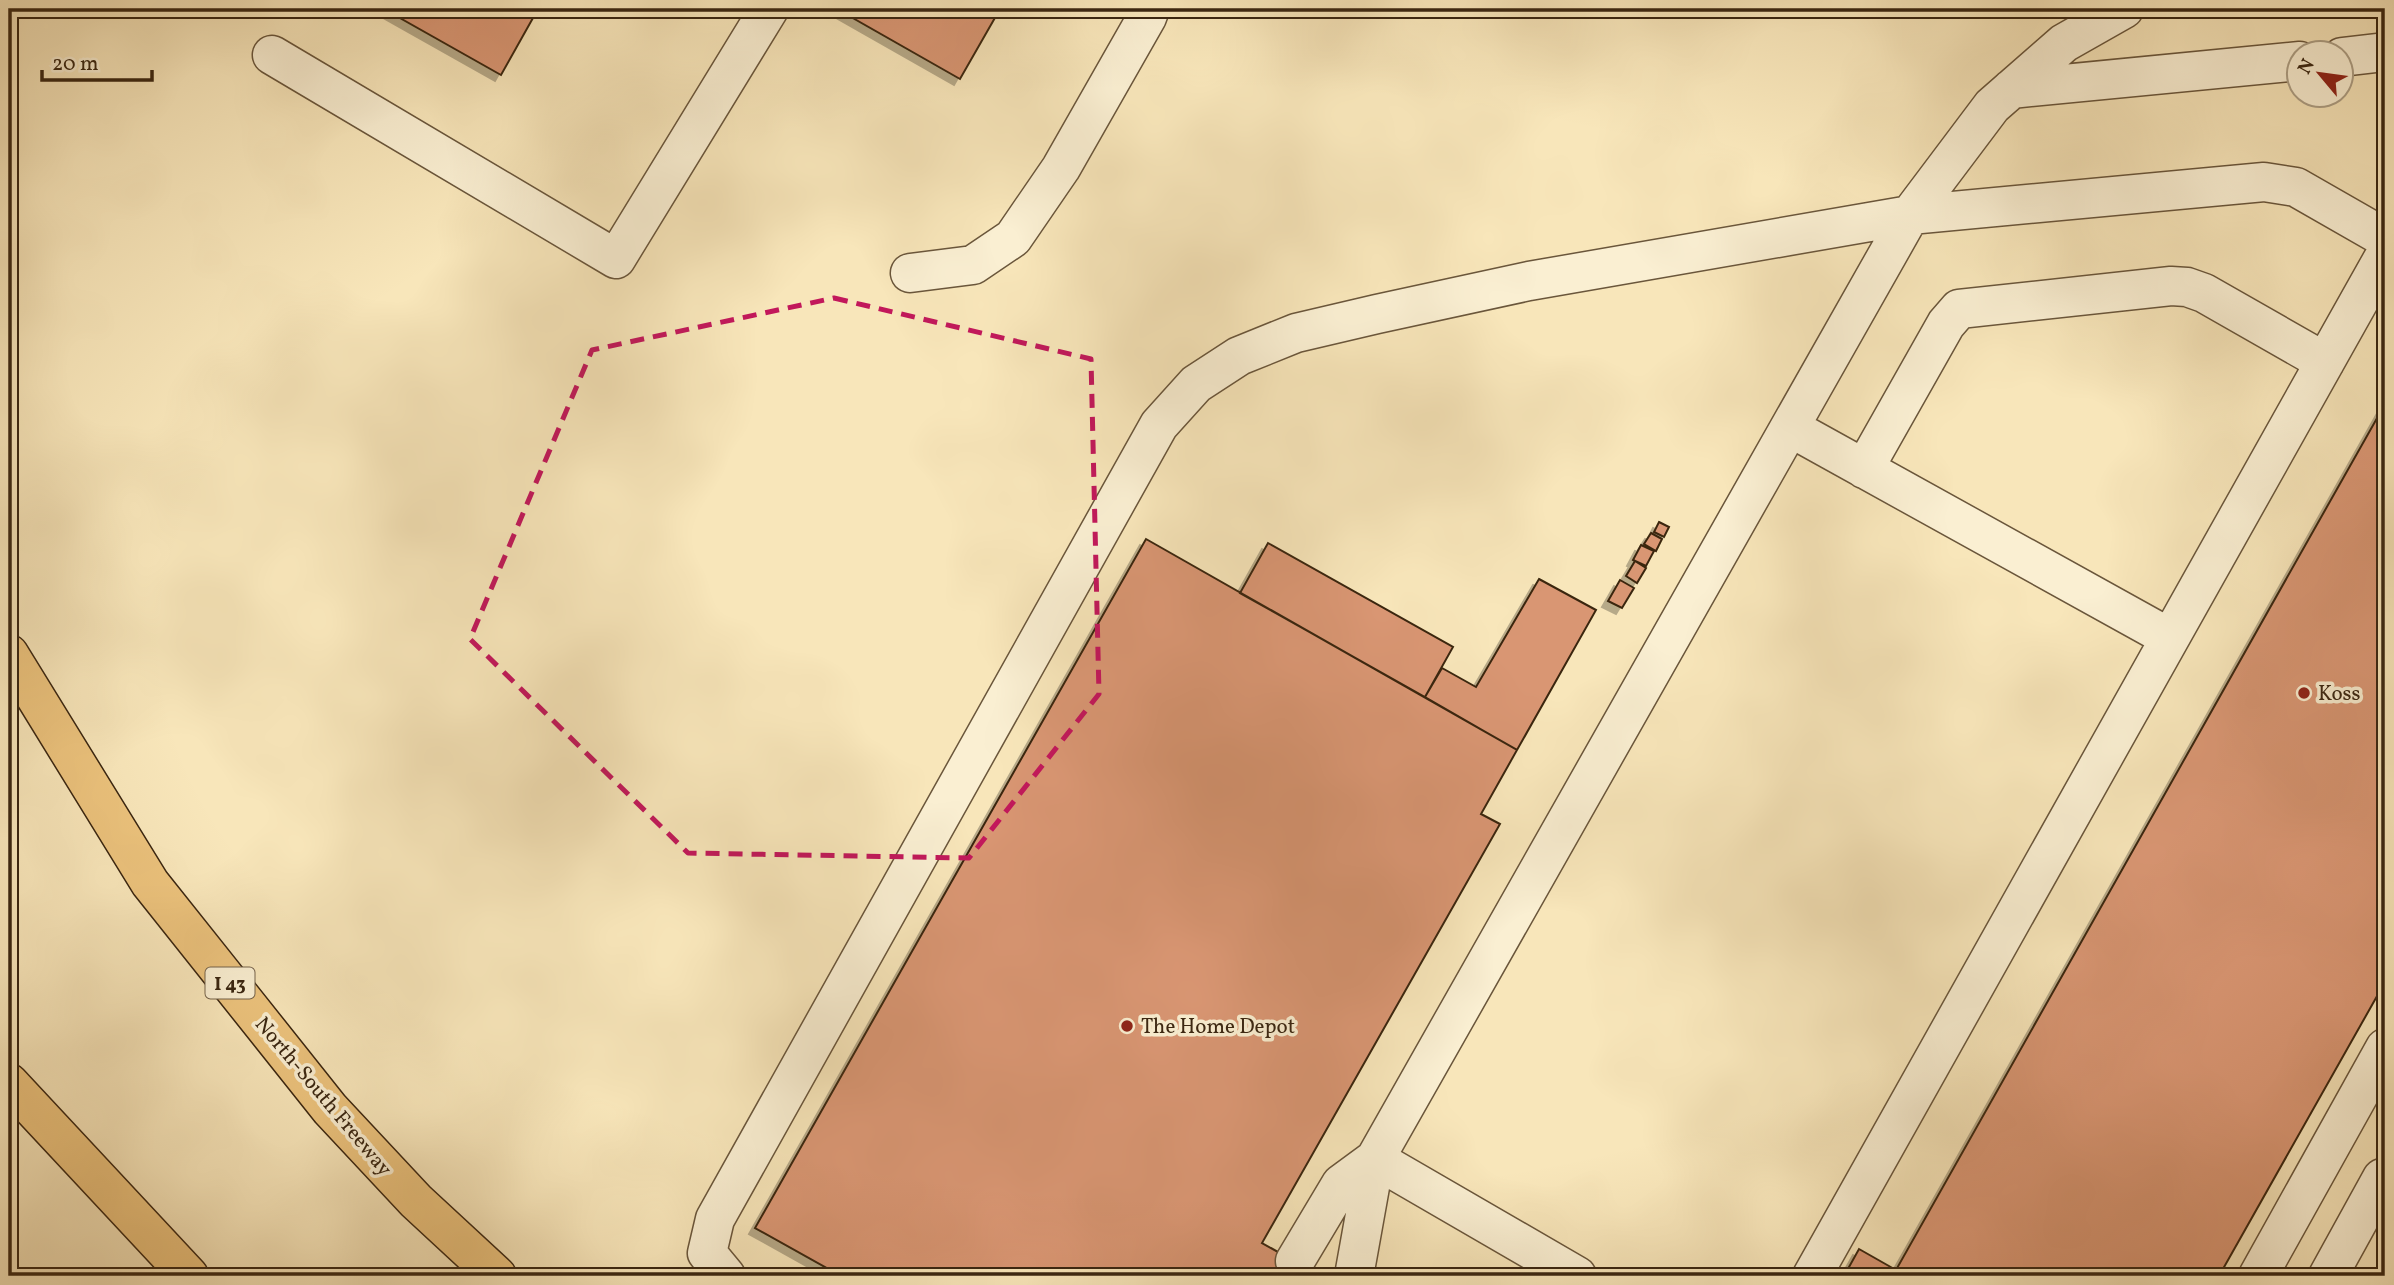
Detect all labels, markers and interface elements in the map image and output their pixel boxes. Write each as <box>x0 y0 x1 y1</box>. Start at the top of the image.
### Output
scale bar <box>42 38 152 82</box>
north arrow <box>2286 38 2356 108</box>
text: 20 m <box>52 50 98 79</box>
text: N <box>2292 54 2322 79</box>
place label: Koss <box>2318 680 2361 709</box>
marker: Koss <box>2296 685 2312 701</box>
road number: I 43 <box>205 967 254 998</box>
street label: North-South Freeway <box>247 1011 399 1183</box>
place label: The Home Depot <box>1141 1013 1295 1042</box>
marker: The Home Depot <box>1119 1018 1135 1034</box>

